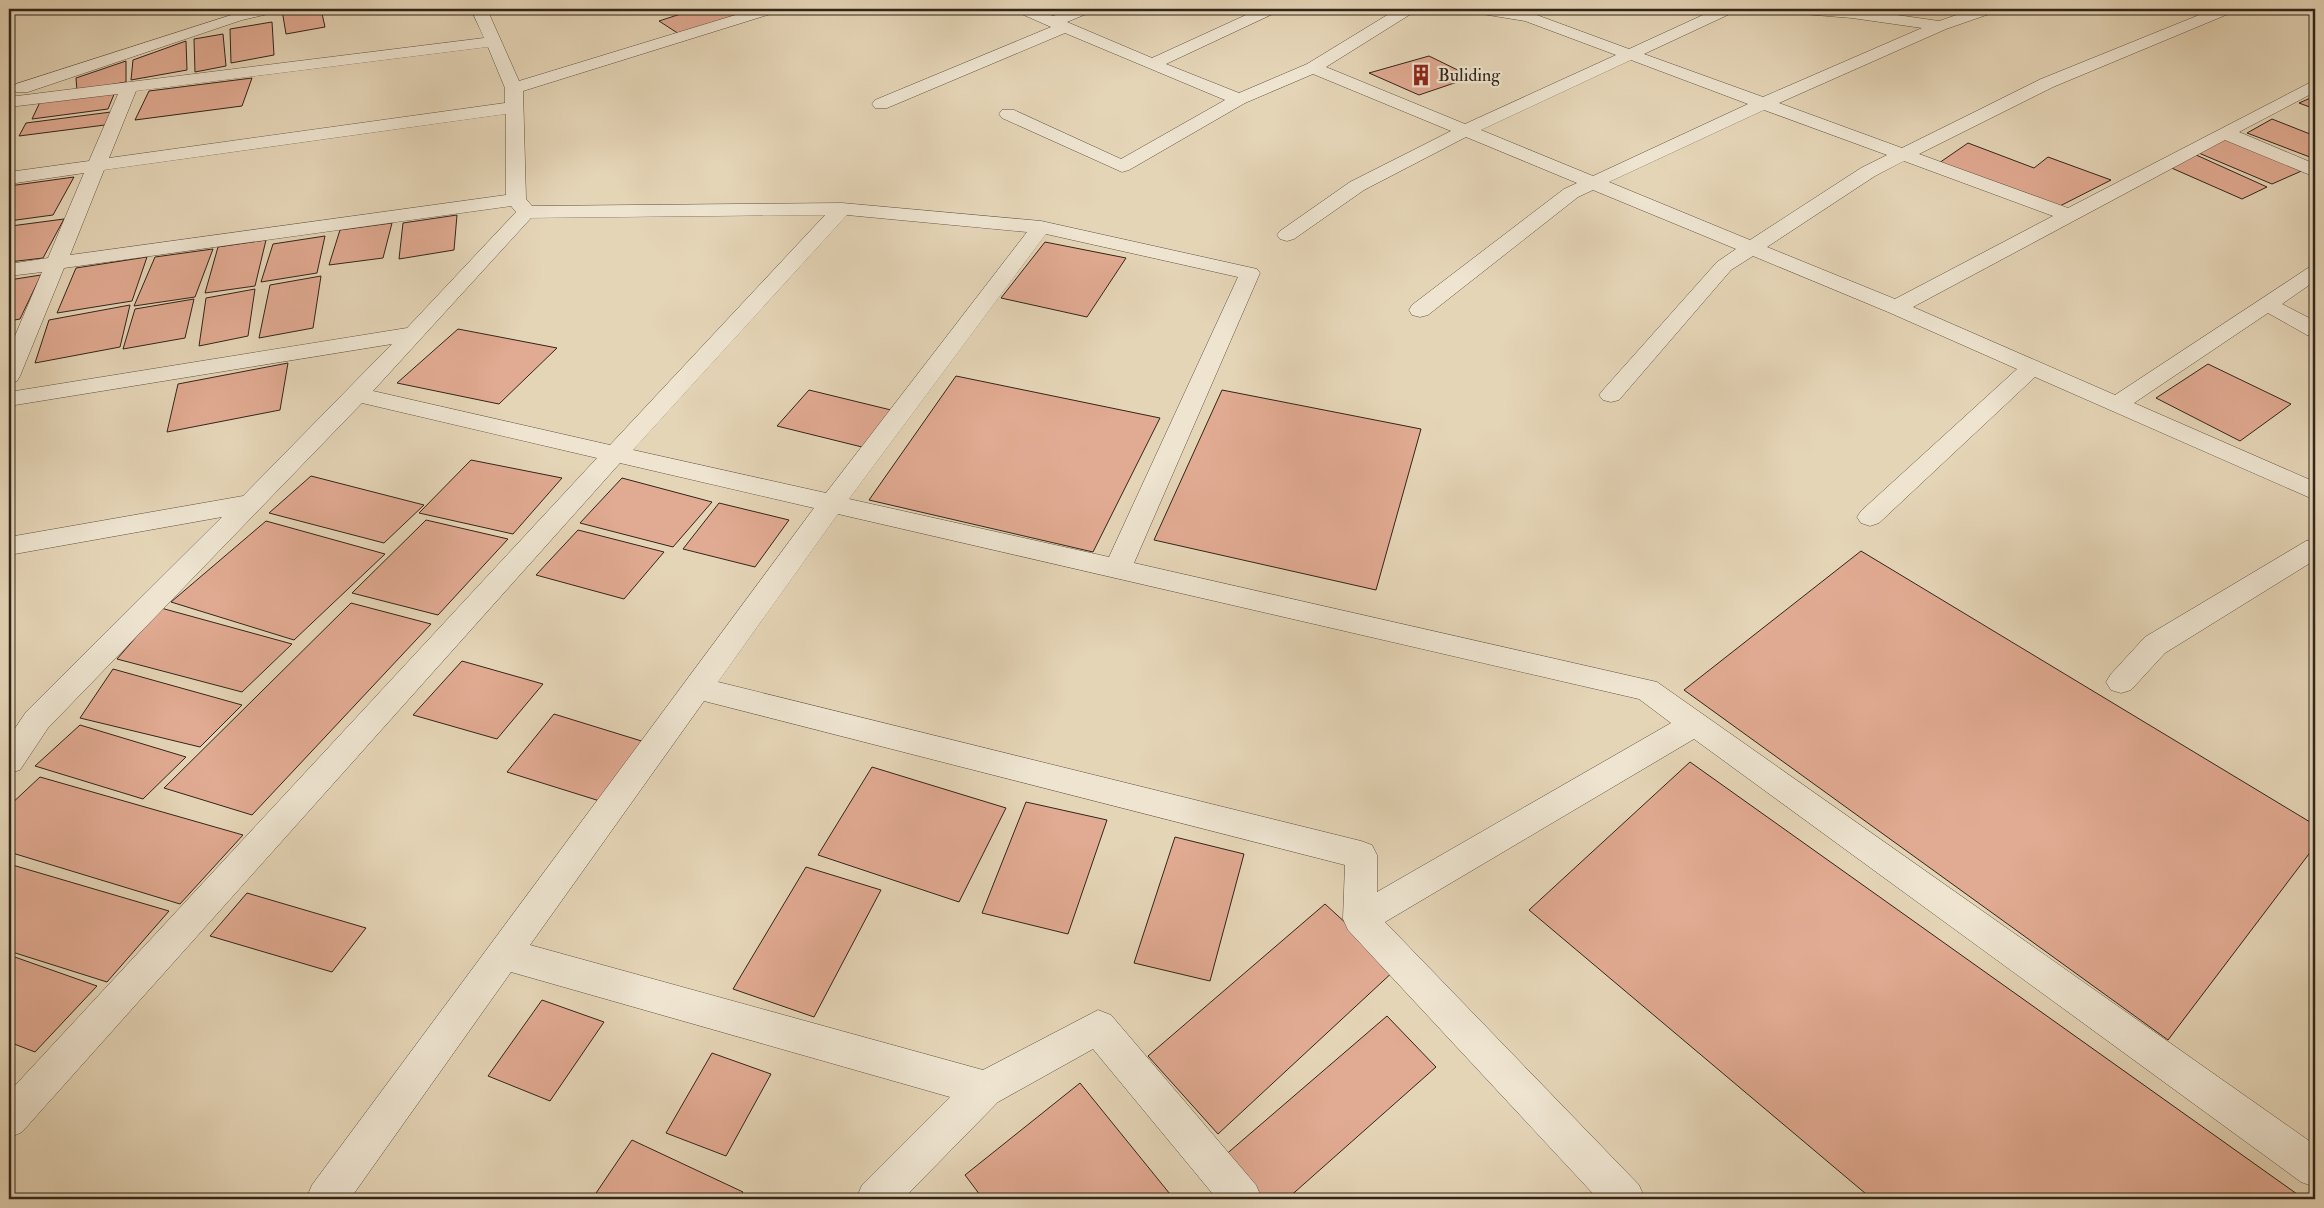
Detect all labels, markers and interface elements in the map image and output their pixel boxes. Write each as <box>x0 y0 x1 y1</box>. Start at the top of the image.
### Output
building icon: Buliding <box>1408 62 1434 88</box>
place label: Buliding <box>1438 64 1501 87</box>

